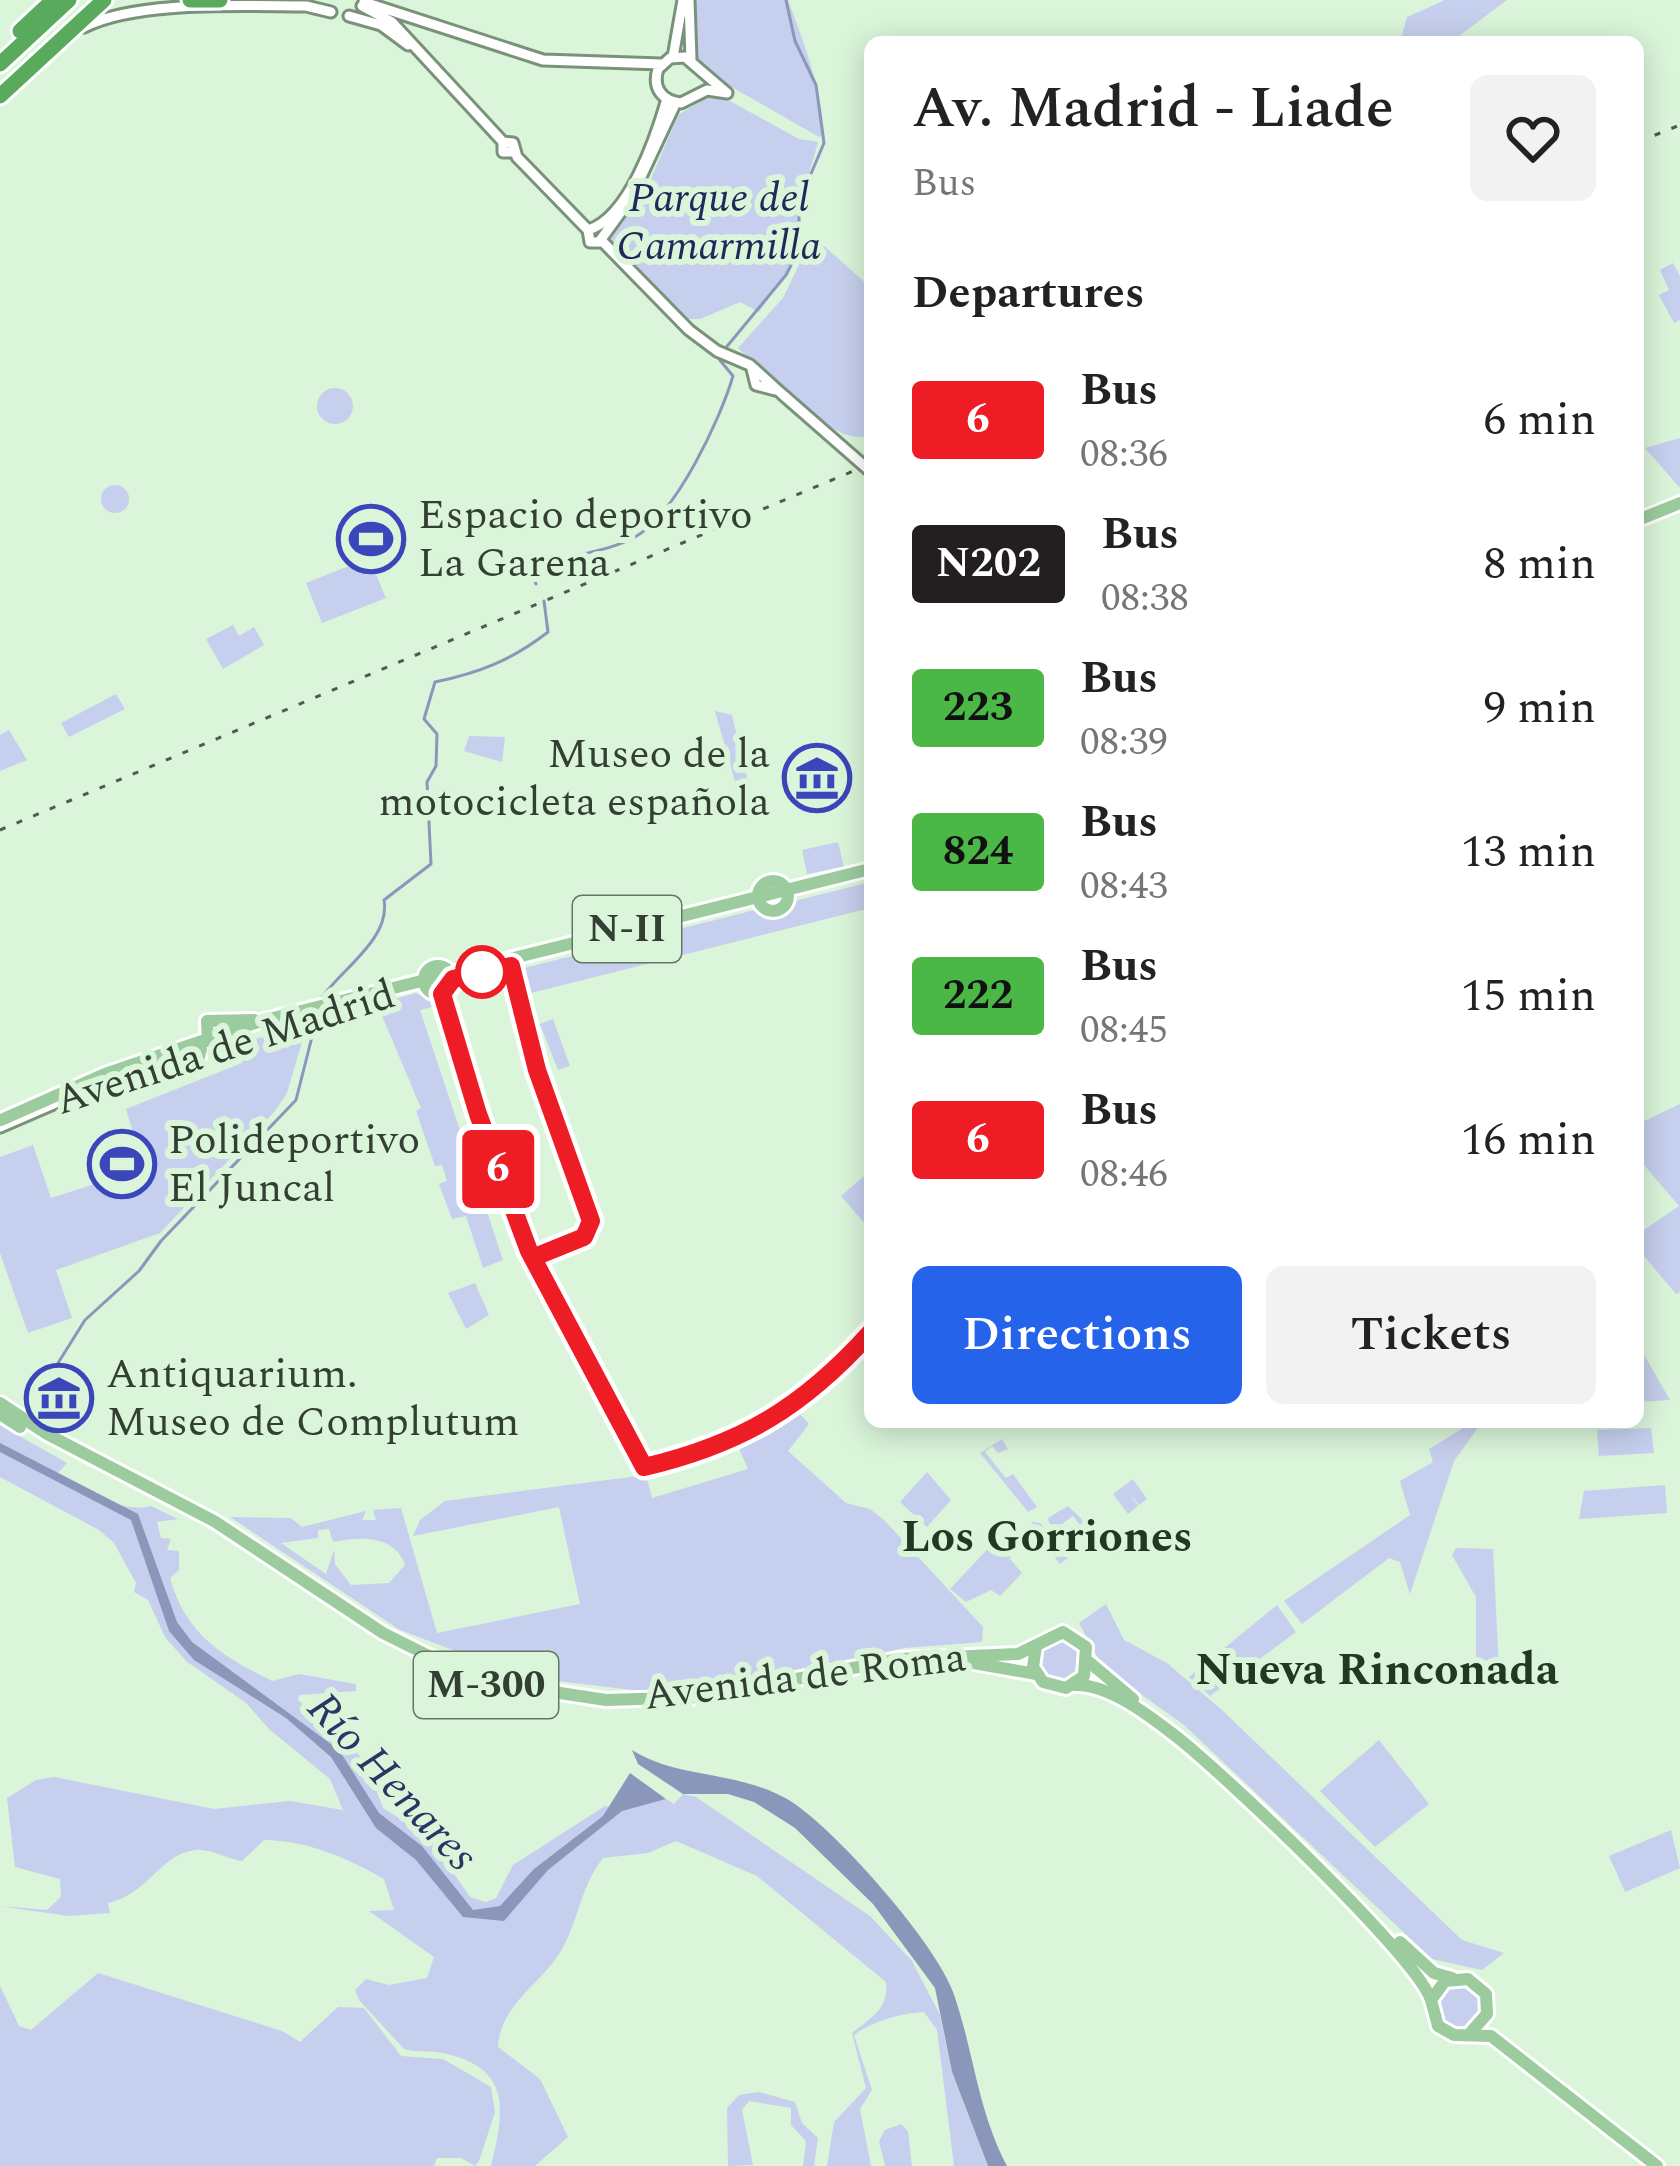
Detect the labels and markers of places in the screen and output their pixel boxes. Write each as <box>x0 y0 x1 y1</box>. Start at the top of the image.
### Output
place label: Espacio deportivo La Garena <box>418 484 753 595</box>
sports icon: Espacio deportivo La Garena <box>336 504 406 574</box>
place label: Museo de la motocicleta española <box>378 723 770 834</box>
museum icon: Museo de la motocicleta española <box>782 743 852 813</box>
unlabelled marker <box>457 947 507 997</box>
place label: Polideportivo El Juncal <box>168 1109 420 1220</box>
sports icon: Polideportivo El Juncal <box>87 1129 157 1199</box>
place label: Antiquarium. Museo de Complutum <box>106 1343 519 1454</box>
museum icon: Antiquarium. Museo de Complutum <box>24 1363 94 1433</box>

